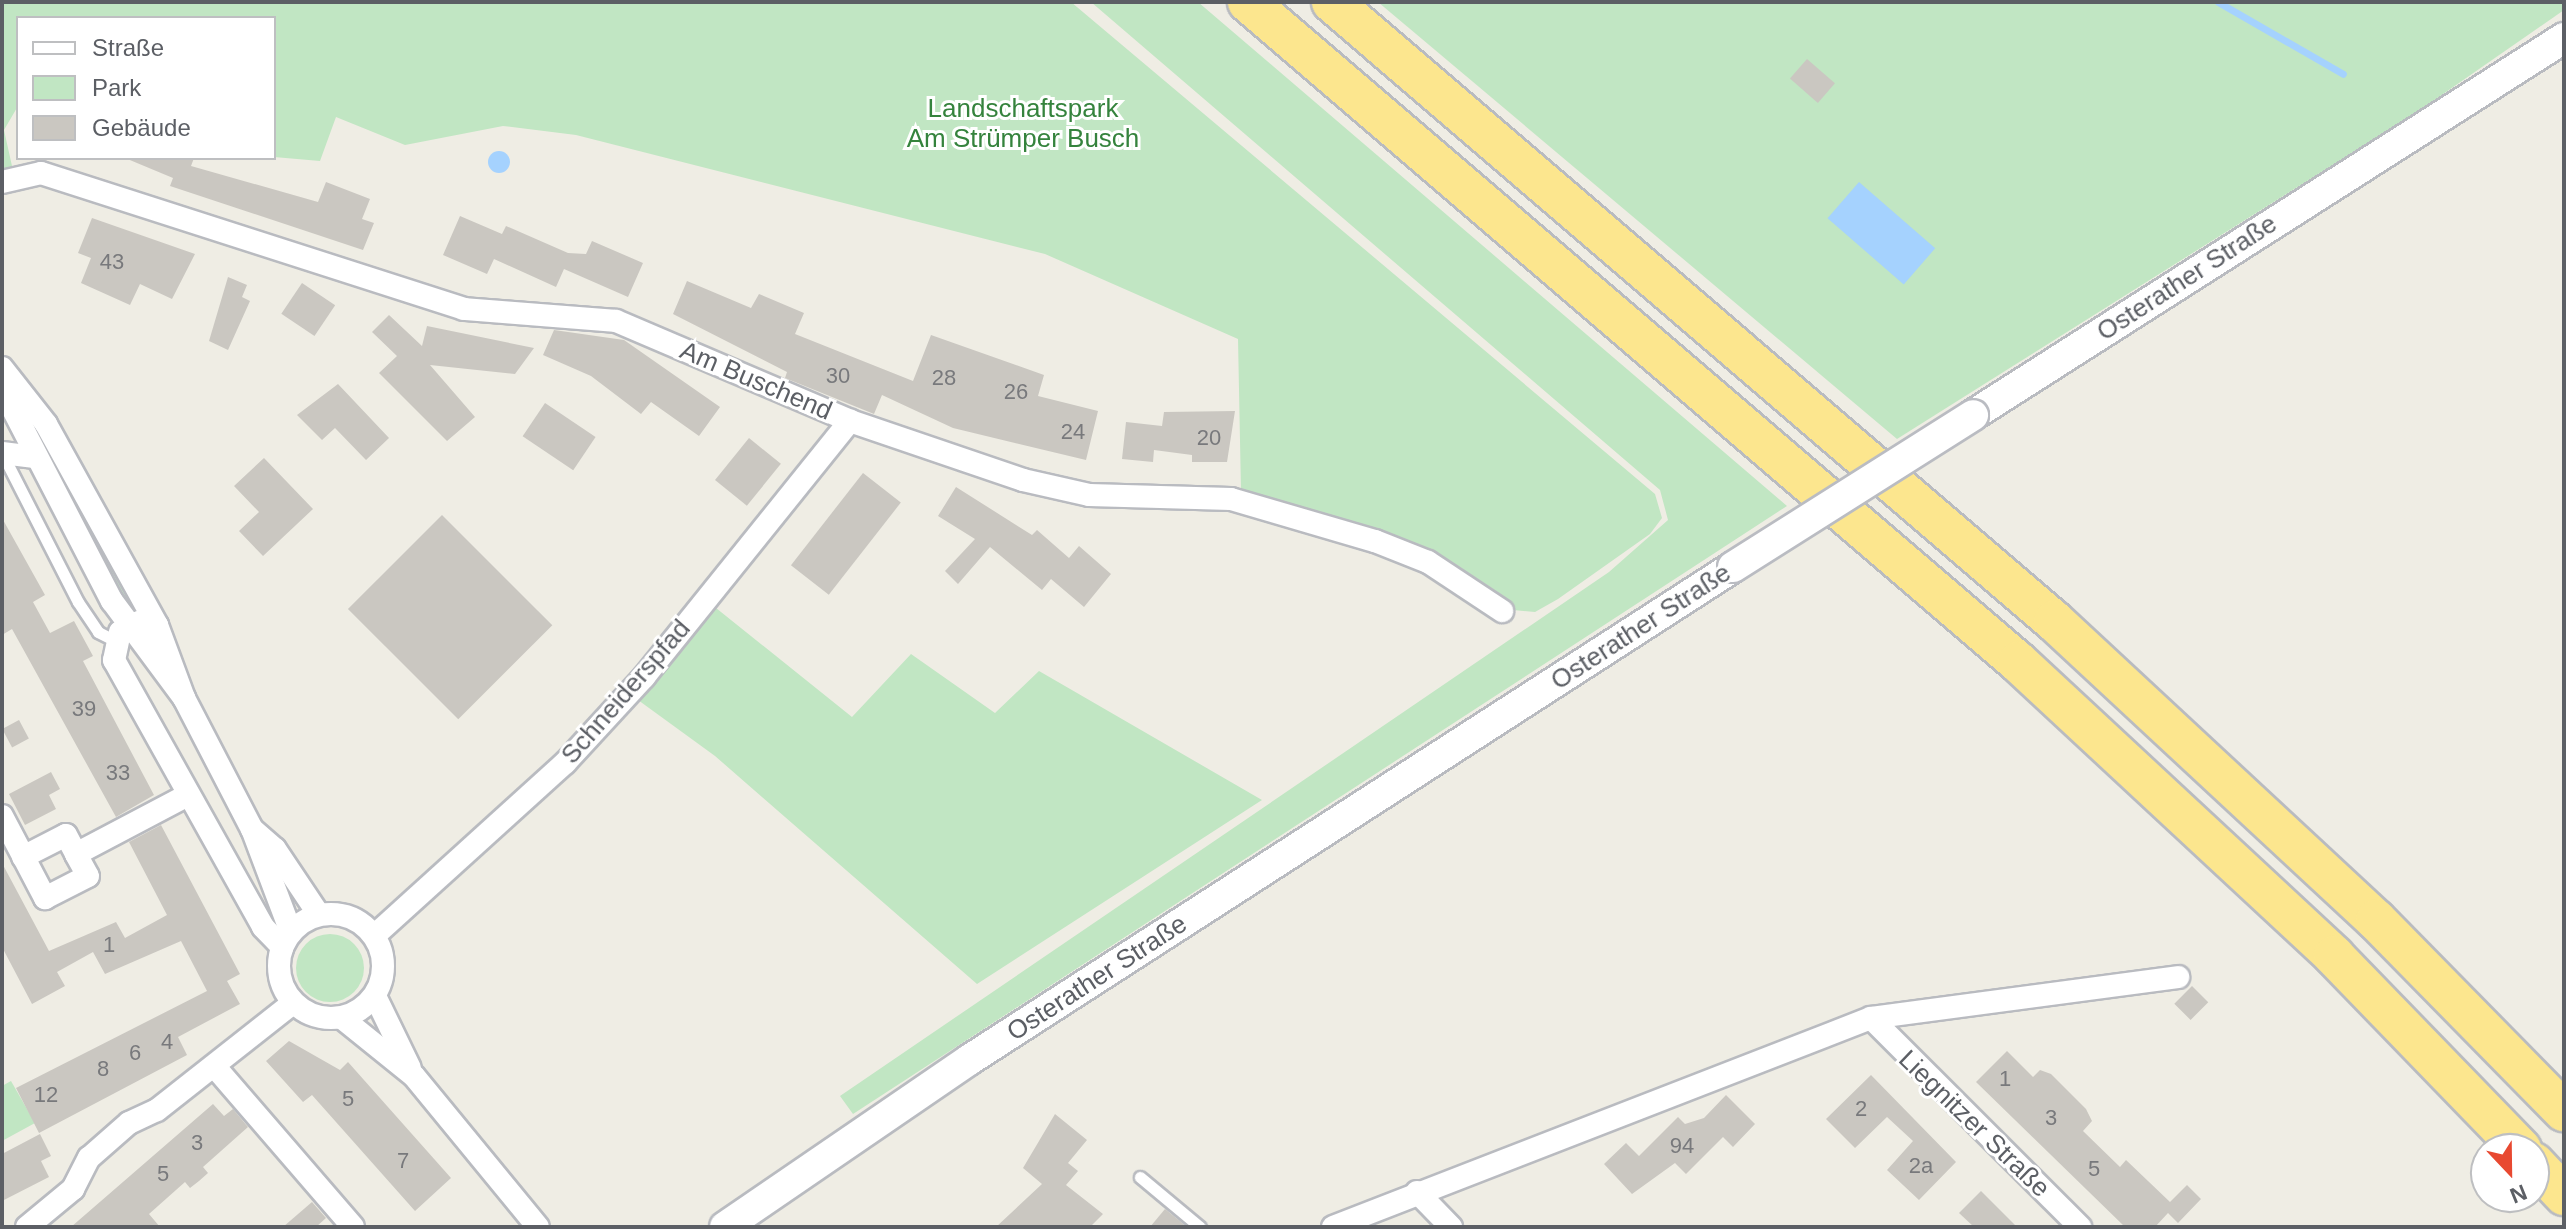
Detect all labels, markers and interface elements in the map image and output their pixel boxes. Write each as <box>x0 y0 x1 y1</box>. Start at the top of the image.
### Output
legend <box>16 16 276 160</box>
text: Straße <box>92 34 164 61</box>
text: Park <box>92 74 141 101</box>
park label: Landschaftspark Am Strümper Busch <box>907 93 1139 154</box>
text: Gebäude <box>92 114 191 141</box>
street label: Osterather Straße <box>2091 208 2283 348</box>
house number: 43 <box>100 249 124 275</box>
street label: Am Buschend <box>675 335 837 427</box>
house number: 30 <box>826 363 850 389</box>
house number: 28 <box>932 365 956 391</box>
house number: 26 <box>1004 379 1028 405</box>
house number: 24 <box>1061 419 1085 445</box>
house number: 20 <box>1197 425 1221 451</box>
street label: Osterather Straße <box>1545 557 1737 697</box>
street label: Schneiderspfad <box>555 614 697 770</box>
house number: 39 <box>72 696 96 722</box>
house number: 33 <box>106 760 130 786</box>
street label: Osterather Straße <box>1001 908 1193 1048</box>
house number: 1 <box>103 932 115 958</box>
house number: 4 <box>161 1029 173 1055</box>
house number: 6 <box>129 1040 141 1066</box>
street label: Liegnitzer Straße <box>1892 1044 2056 1204</box>
house number: 8 <box>97 1056 109 1082</box>
house number: 1 <box>1999 1066 2011 1092</box>
house number: 12 <box>34 1082 58 1108</box>
house number: 5 <box>342 1086 354 1112</box>
house number: 2 <box>1855 1096 1867 1122</box>
house number: 3 <box>2045 1105 2057 1131</box>
house number: 3 <box>191 1130 203 1156</box>
house number: 94 <box>1670 1133 1694 1159</box>
north arrow <box>2470 1133 2550 1213</box>
house number: 7 <box>397 1148 409 1174</box>
house number: 2a <box>1909 1153 1933 1179</box>
house number: 5 <box>2088 1156 2100 1182</box>
house number: 5 <box>157 1161 169 1187</box>
text: N <box>2506 1179 2530 1208</box>

